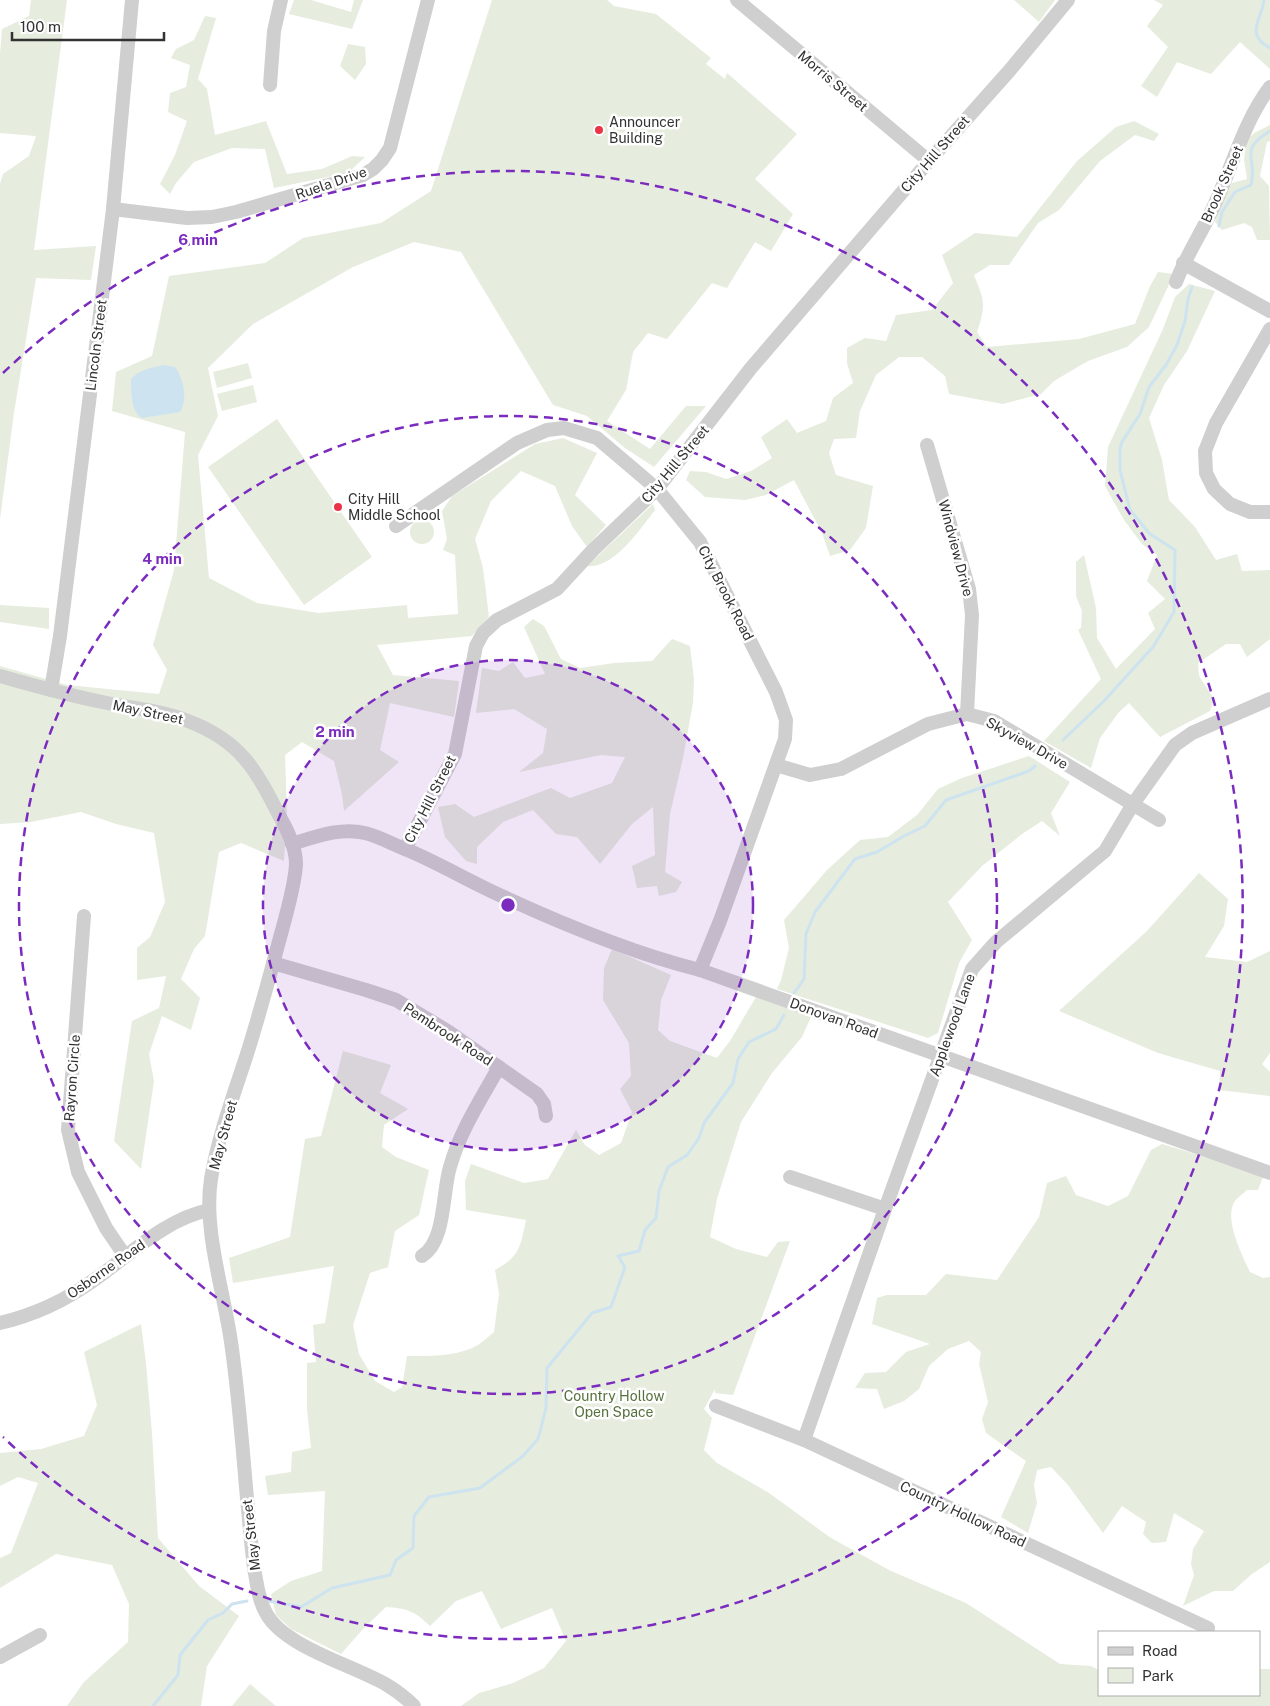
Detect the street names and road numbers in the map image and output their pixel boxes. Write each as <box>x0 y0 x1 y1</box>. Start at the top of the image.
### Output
street label: Morris Street <box>795 47 871 115</box>
street label: City Hill Street <box>897 112 973 196</box>
street label: Brook Street <box>1198 143 1246 225</box>
street label: Ruela Drive <box>293 163 369 203</box>
street label: Lincoln Street <box>82 298 110 392</box>
street label: City Hill Street <box>638 422 712 506</box>
street label: Windview Drive <box>935 498 977 598</box>
street label: City Brook Road <box>695 543 757 643</box>
street label: May Street <box>111 697 185 727</box>
street label: Skyview Drive <box>983 714 1071 772</box>
street label: City Hill Street <box>401 752 459 846</box>
street label: Applewood Lane <box>926 971 978 1079</box>
street label: Donovan Road <box>788 995 880 1041</box>
street label: Pembrook Road <box>401 999 495 1069</box>
street label: Rayron Circle <box>61 1034 83 1122</box>
street label: May Street <box>206 1098 240 1172</box>
street label: Osborne Road <box>64 1236 148 1302</box>
street label: Country Hollow Road <box>897 1478 1029 1550</box>
street label: May Street <box>239 1498 263 1572</box>

